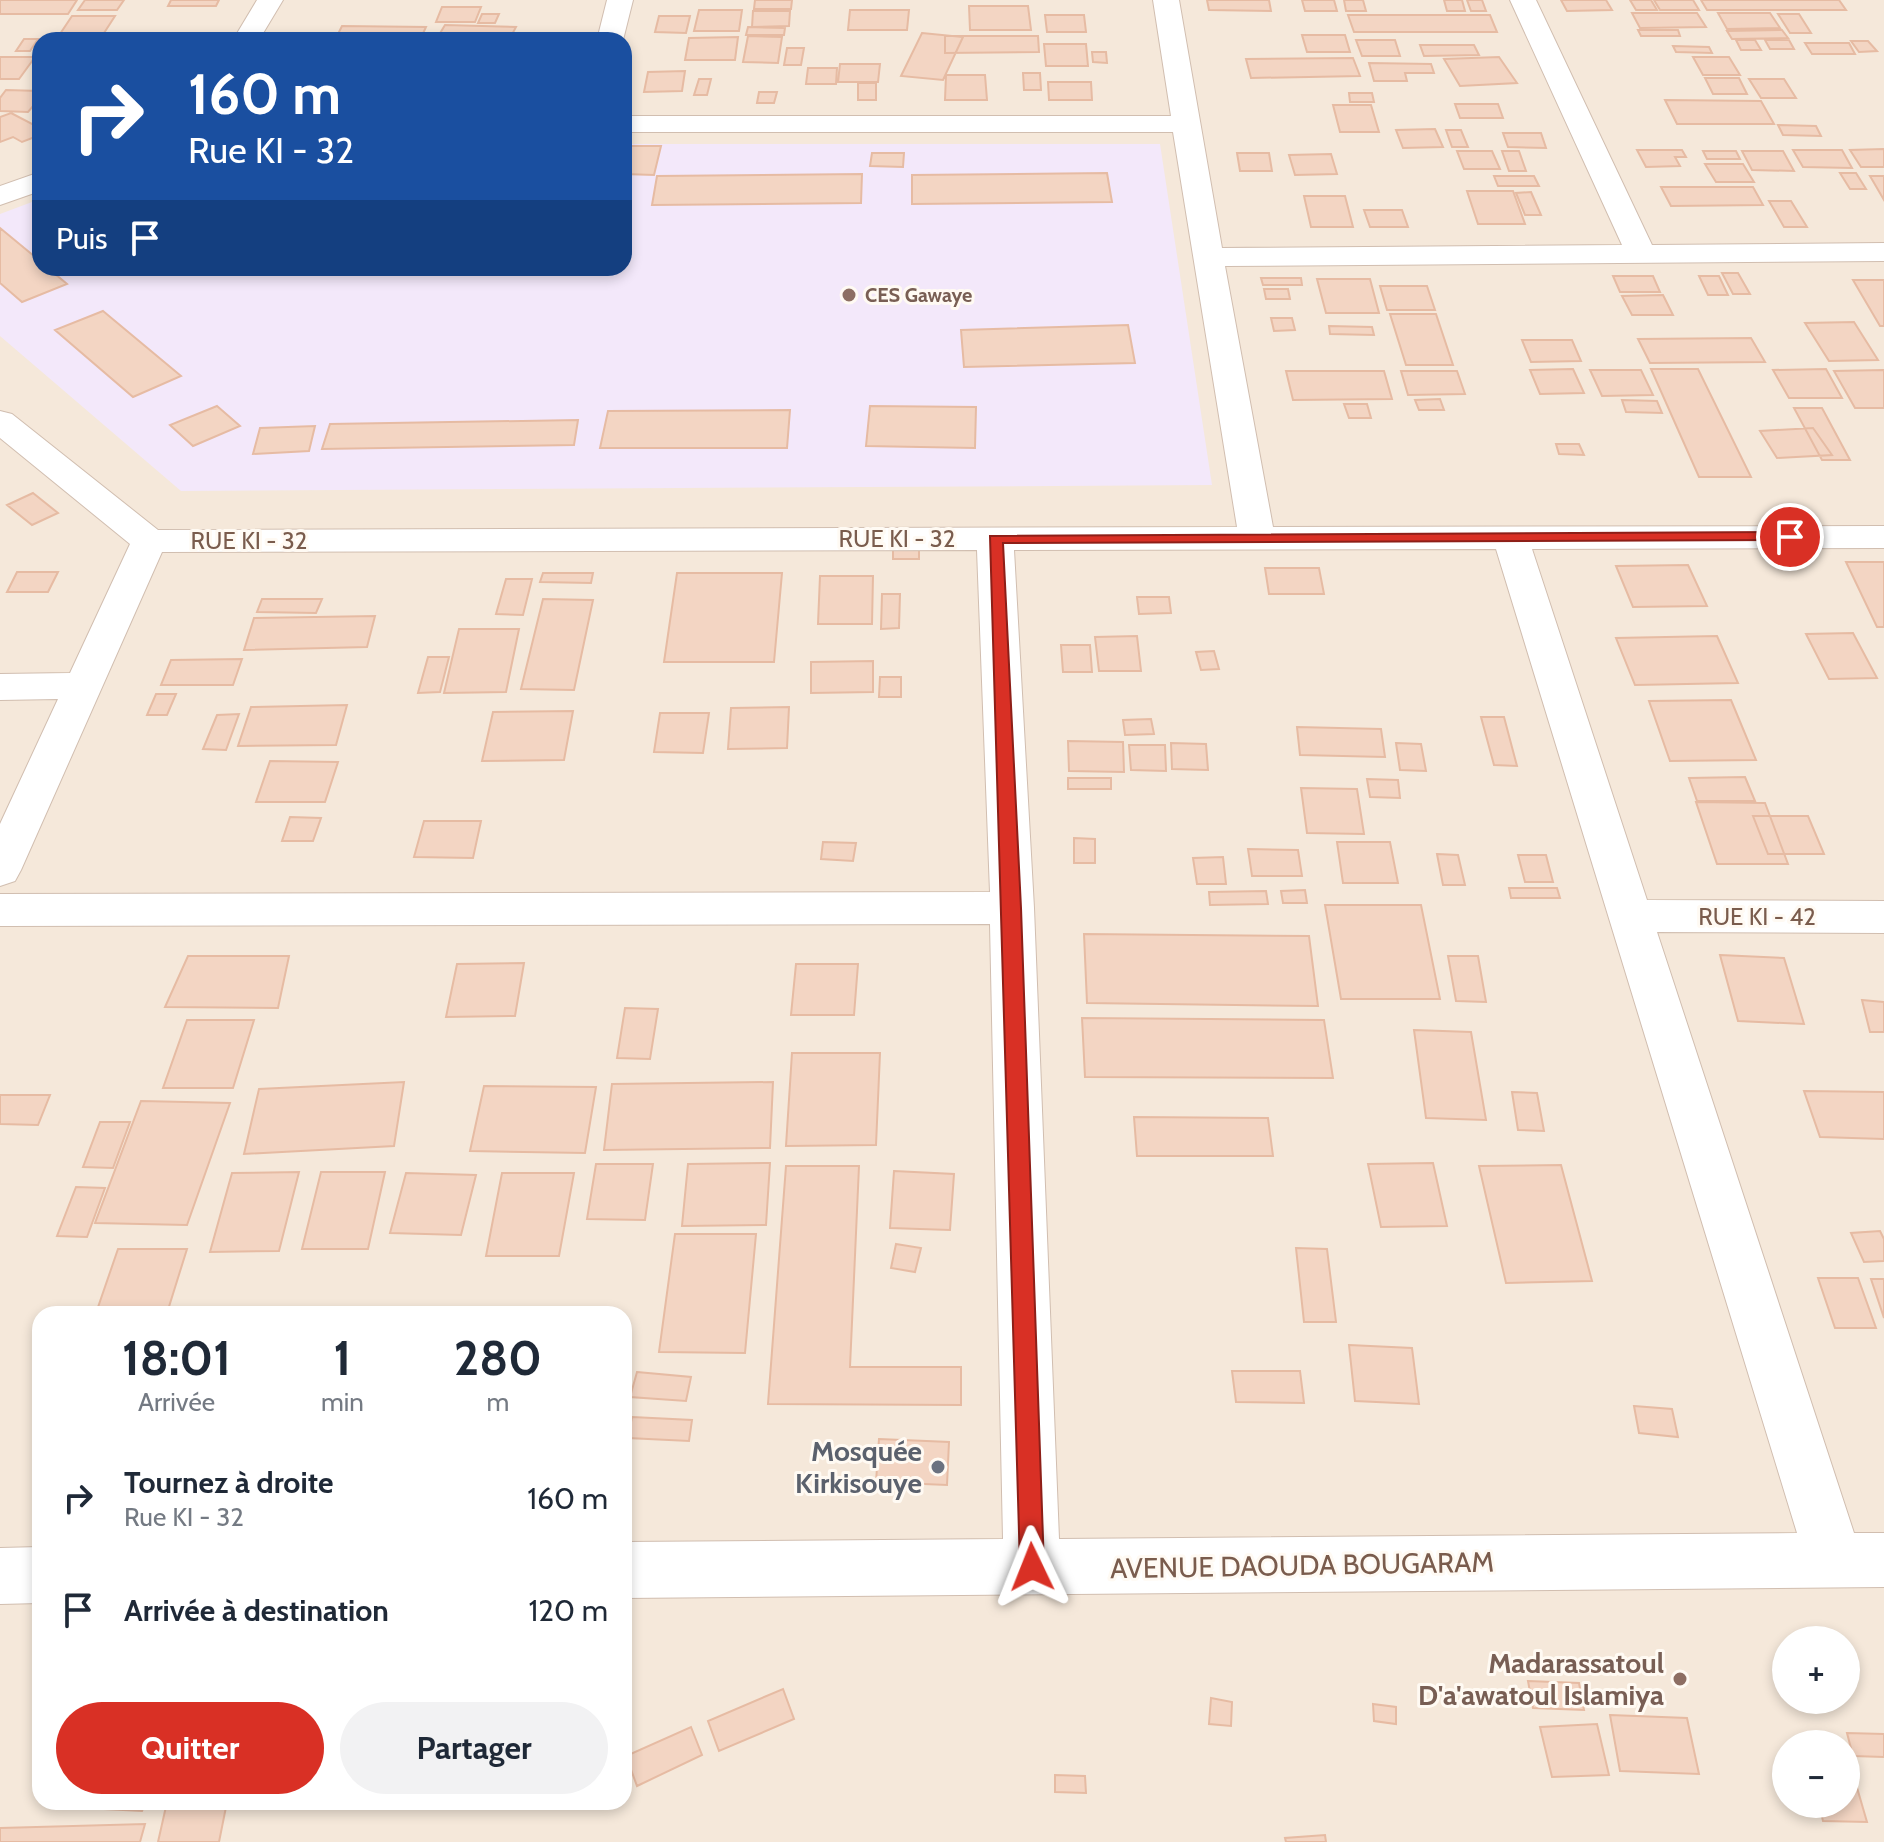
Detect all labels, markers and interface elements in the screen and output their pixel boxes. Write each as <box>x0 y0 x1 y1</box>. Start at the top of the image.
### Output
text: 160 m <box>188 60 341 128</box>
icon: right <box>56 64 160 168</box>
text: Rue KI - 32 <box>188 128 354 172</box>
icon: arrive <box>123 216 167 260</box>
text: Puis <box>56 220 107 257</box>
place label: CES Gawaye <box>865 283 972 307</box>
marker: CES Gawaye <box>840 286 858 304</box>
pin <box>1756 503 1824 571</box>
icon: arrive <box>1768 515 1812 559</box>
street label: RUE KI - 32 <box>839 524 955 553</box>
street label: RUE KI - 32 <box>191 526 307 555</box>
street label: RUE KI - 42 <box>1698 902 1816 931</box>
text: 18:01 <box>122 1329 231 1387</box>
text: 1 <box>333 1329 351 1387</box>
text: 280 <box>454 1329 542 1387</box>
text: Arrivée <box>138 1386 215 1418</box>
text: min <box>321 1386 364 1418</box>
text: m <box>486 1386 509 1418</box>
place label: Mosquée Kirkisouye <box>795 1434 922 1500</box>
marker: Mosquée Kirkisouye <box>929 1458 947 1476</box>
text: Tournez à droite <box>124 1464 333 1501</box>
icon: right <box>56 1476 100 1520</box>
text: 160 m <box>527 1480 608 1517</box>
text: Rue KI - 32 <box>124 1501 244 1533</box>
position arrow <box>990 1525 1074 1609</box>
street label: AVENUE DAOUDA BOUGARAM <box>1110 1545 1494 1585</box>
icon: arrive <box>56 1588 100 1632</box>
text: Arrivée à destination <box>124 1592 389 1629</box>
text: 120 m <box>528 1592 608 1629</box>
map controls <box>1772 1626 1860 1818</box>
button: + <box>1772 1626 1860 1714</box>
place label: Madarassatoul D'a'awatoul Islamiya <box>1418 1646 1664 1712</box>
marker: Madarassatoul D'a'awatoul Islamiya <box>1671 1670 1689 1688</box>
button: Quitter <box>56 1702 324 1794</box>
button: Partager <box>340 1702 608 1794</box>
button: − <box>1772 1730 1860 1818</box>

